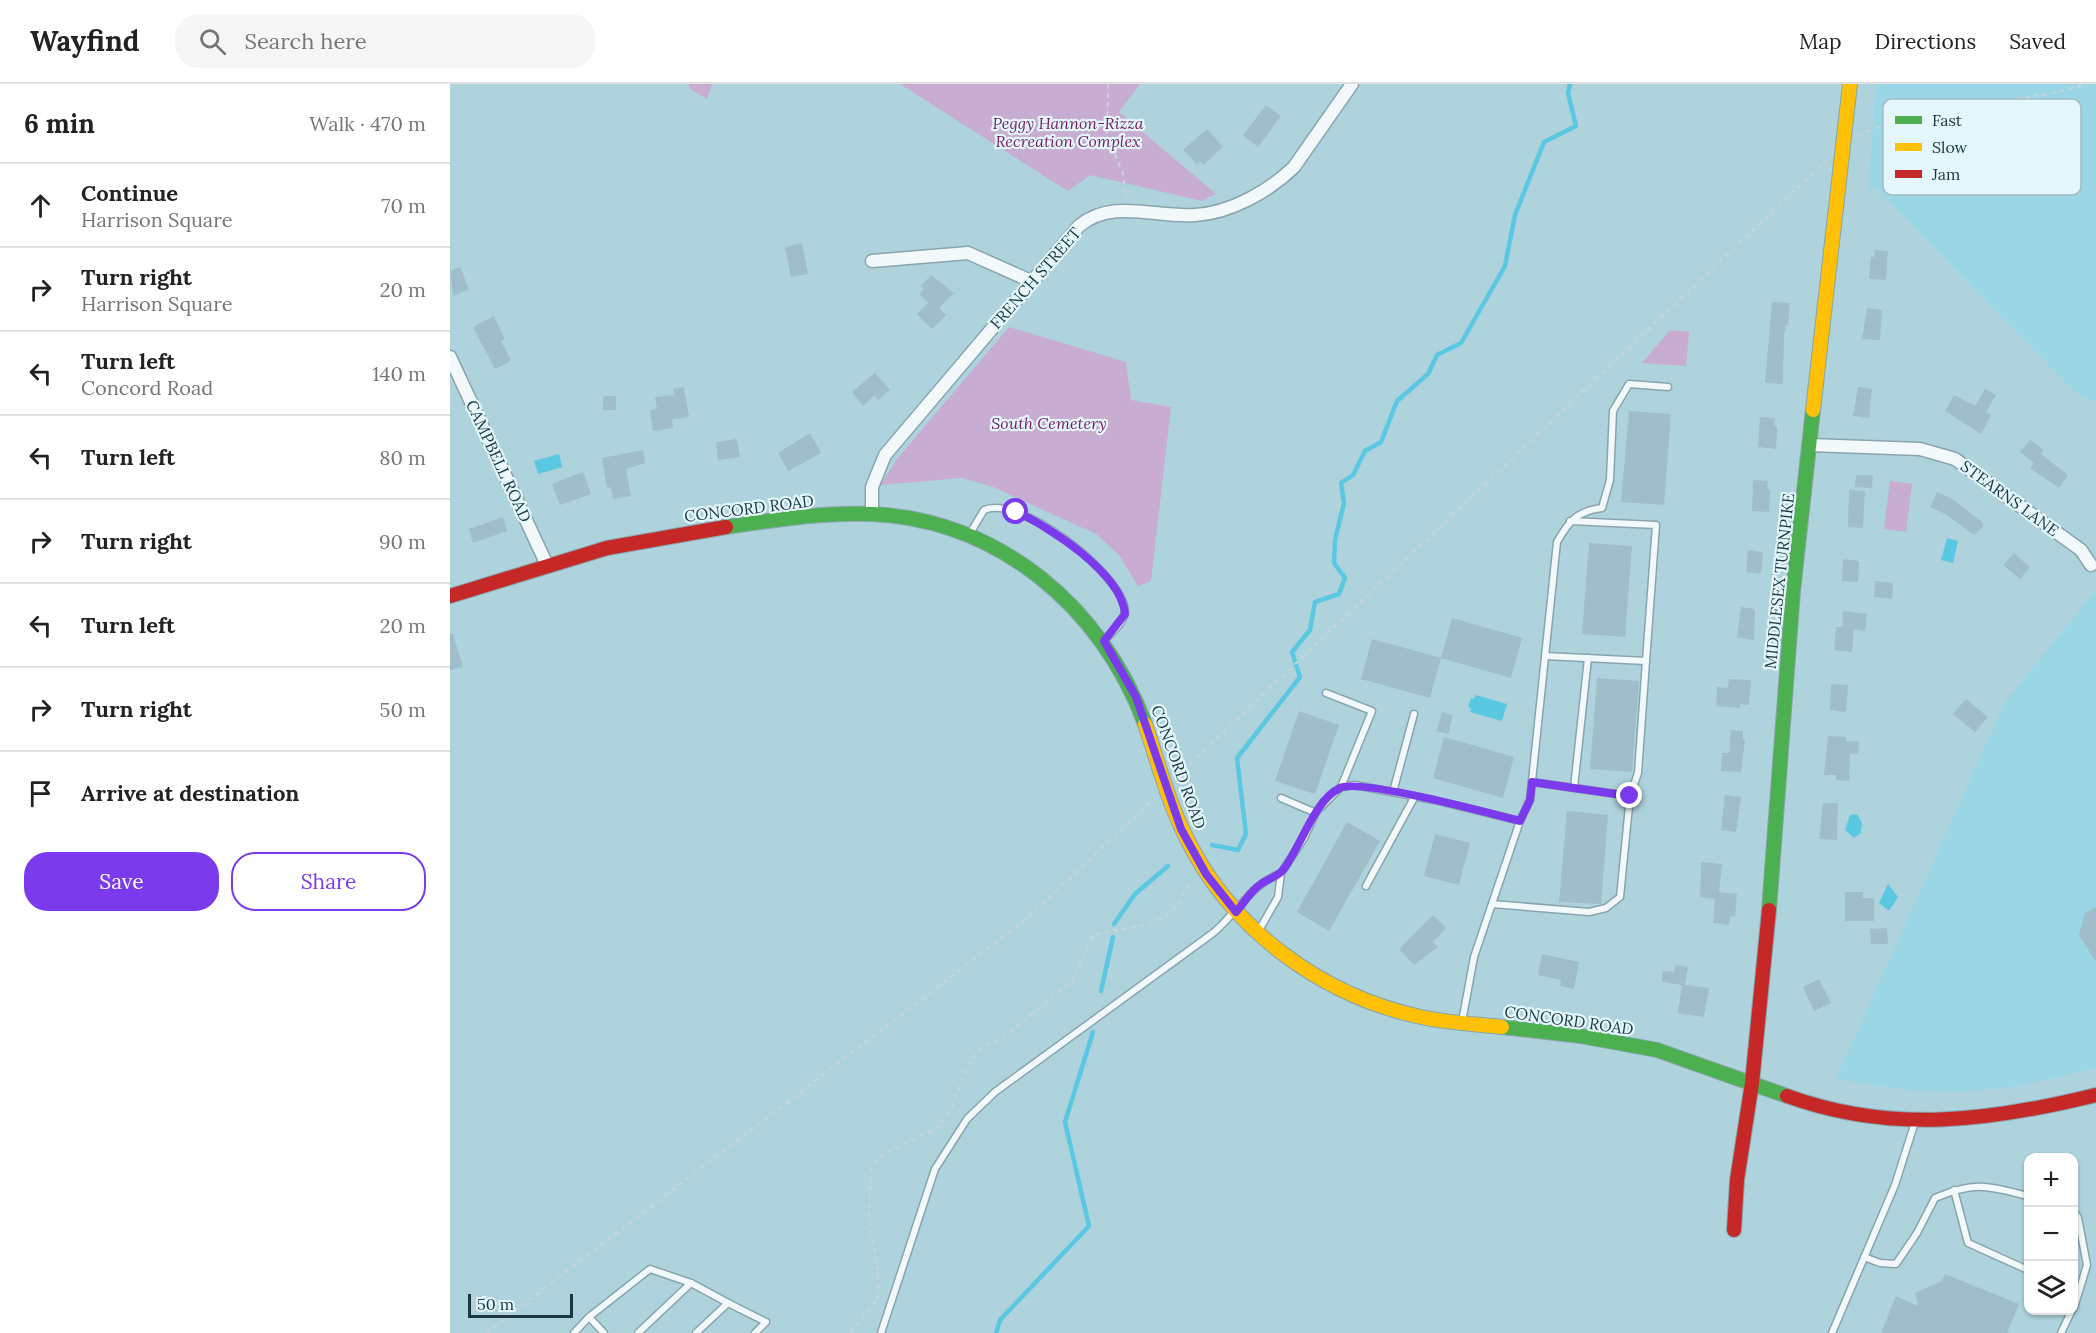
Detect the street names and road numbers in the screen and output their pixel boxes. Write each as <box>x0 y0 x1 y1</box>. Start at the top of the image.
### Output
street label: FRENCH STREET <box>985 223 1085 333</box>
street label: CAMPBELL ROAD <box>462 397 536 525</box>
street label: STEARNS LANE <box>1957 456 2063 540</box>
street label: CONCORD ROAD <box>683 490 815 526</box>
street label: MIDDLESEX TURNPIKE <box>1760 492 1798 670</box>
street label: CONCORD ROAD <box>1147 702 1211 832</box>
street label: CONCORD ROAD <box>1503 1001 1635 1039</box>

